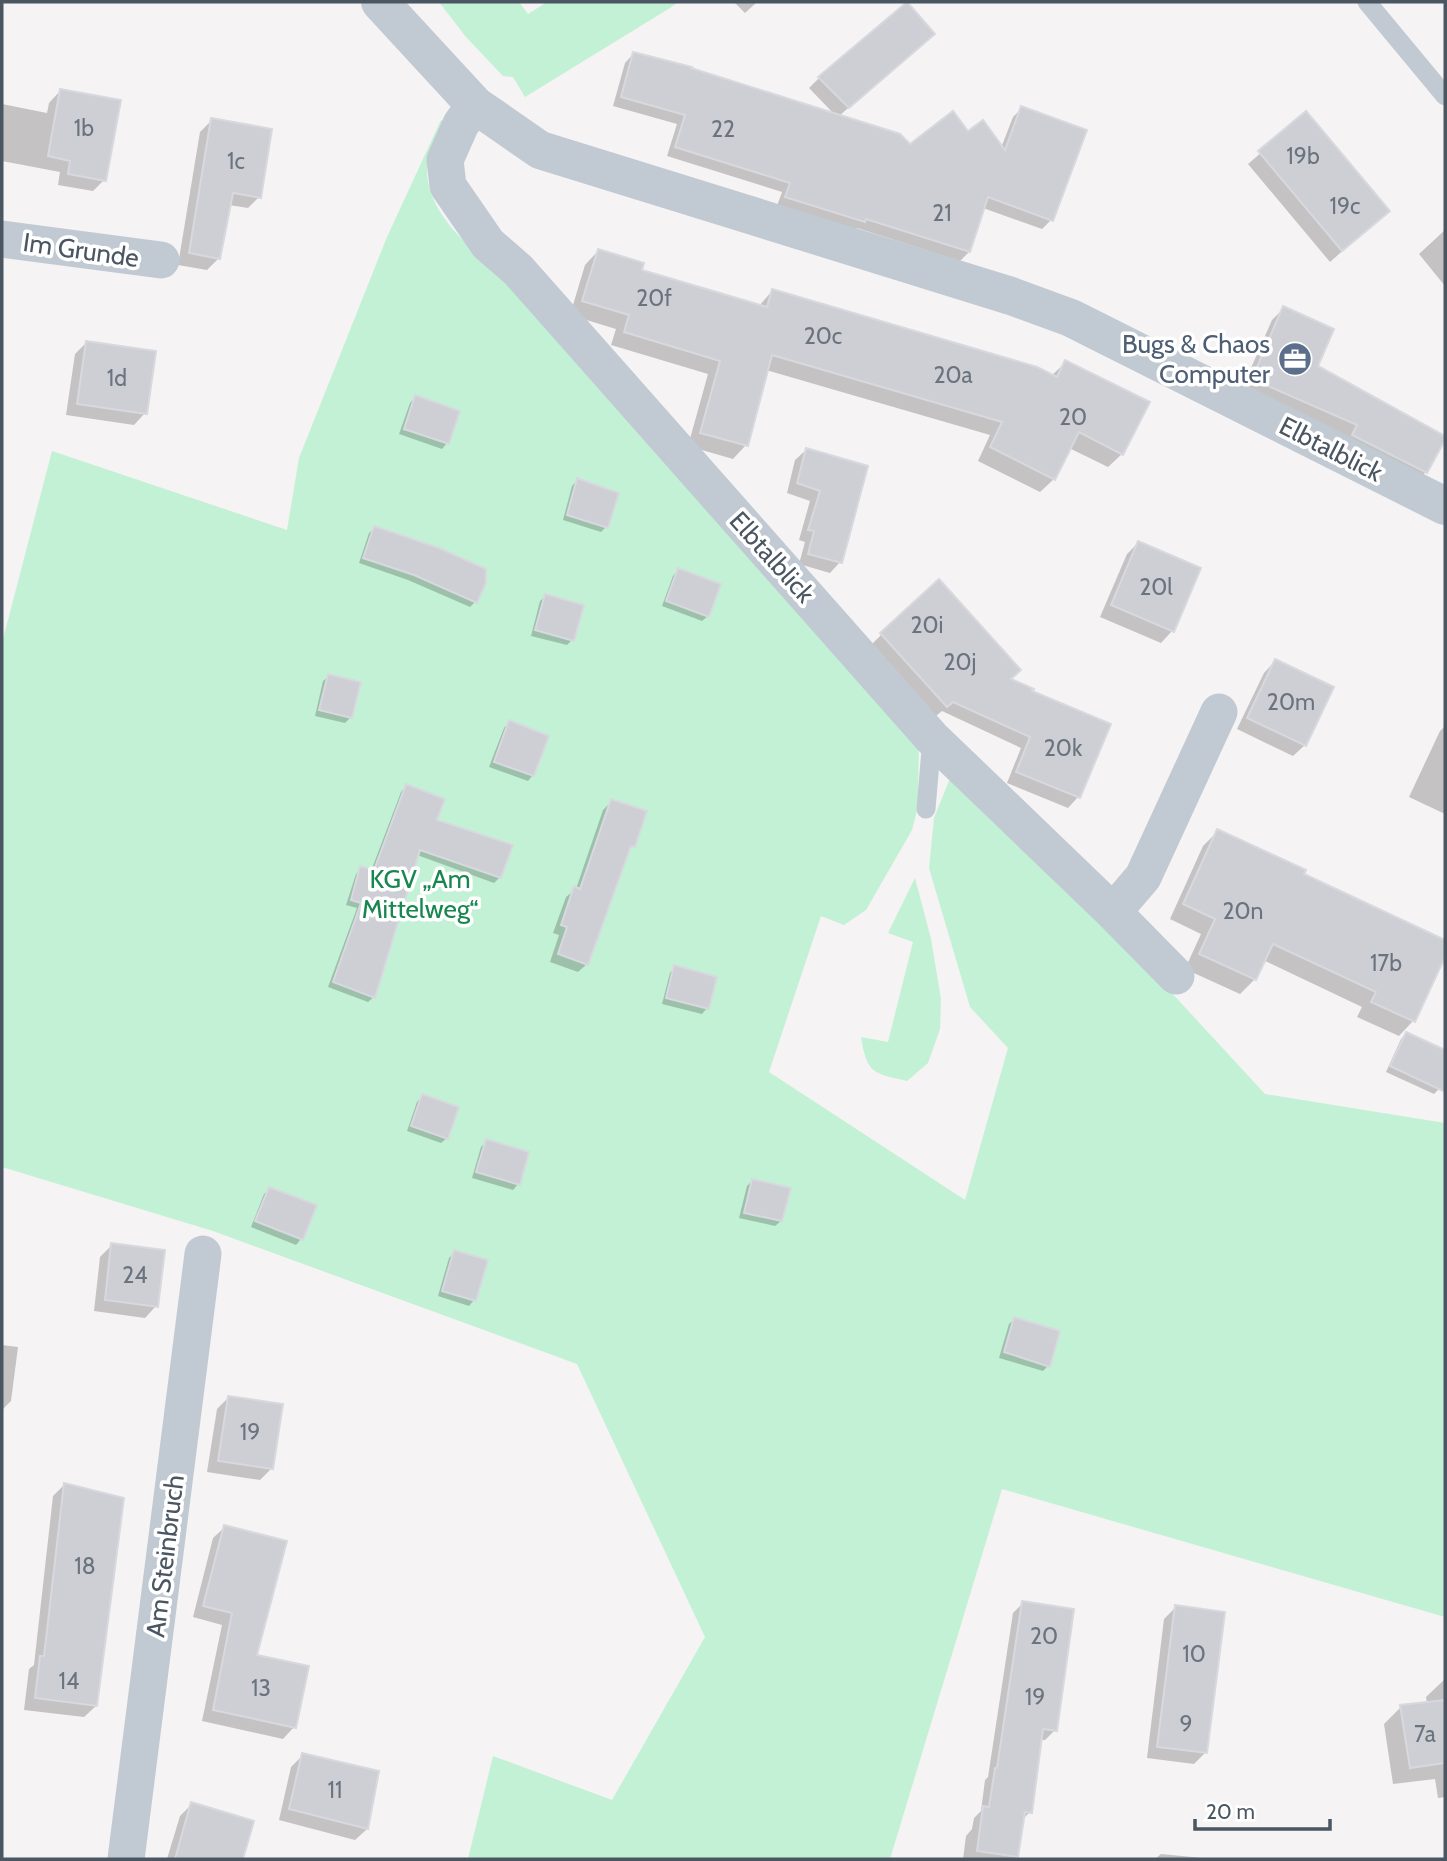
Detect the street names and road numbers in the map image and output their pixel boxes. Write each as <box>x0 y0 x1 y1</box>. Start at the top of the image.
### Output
street label: Im Grunde <box>21 226 141 274</box>
street label: Elbtalblick <box>1274 409 1388 489</box>
street label: Elbtalblick <box>723 505 822 609</box>
street label: Am Steinbruch <box>139 1473 191 1639</box>

